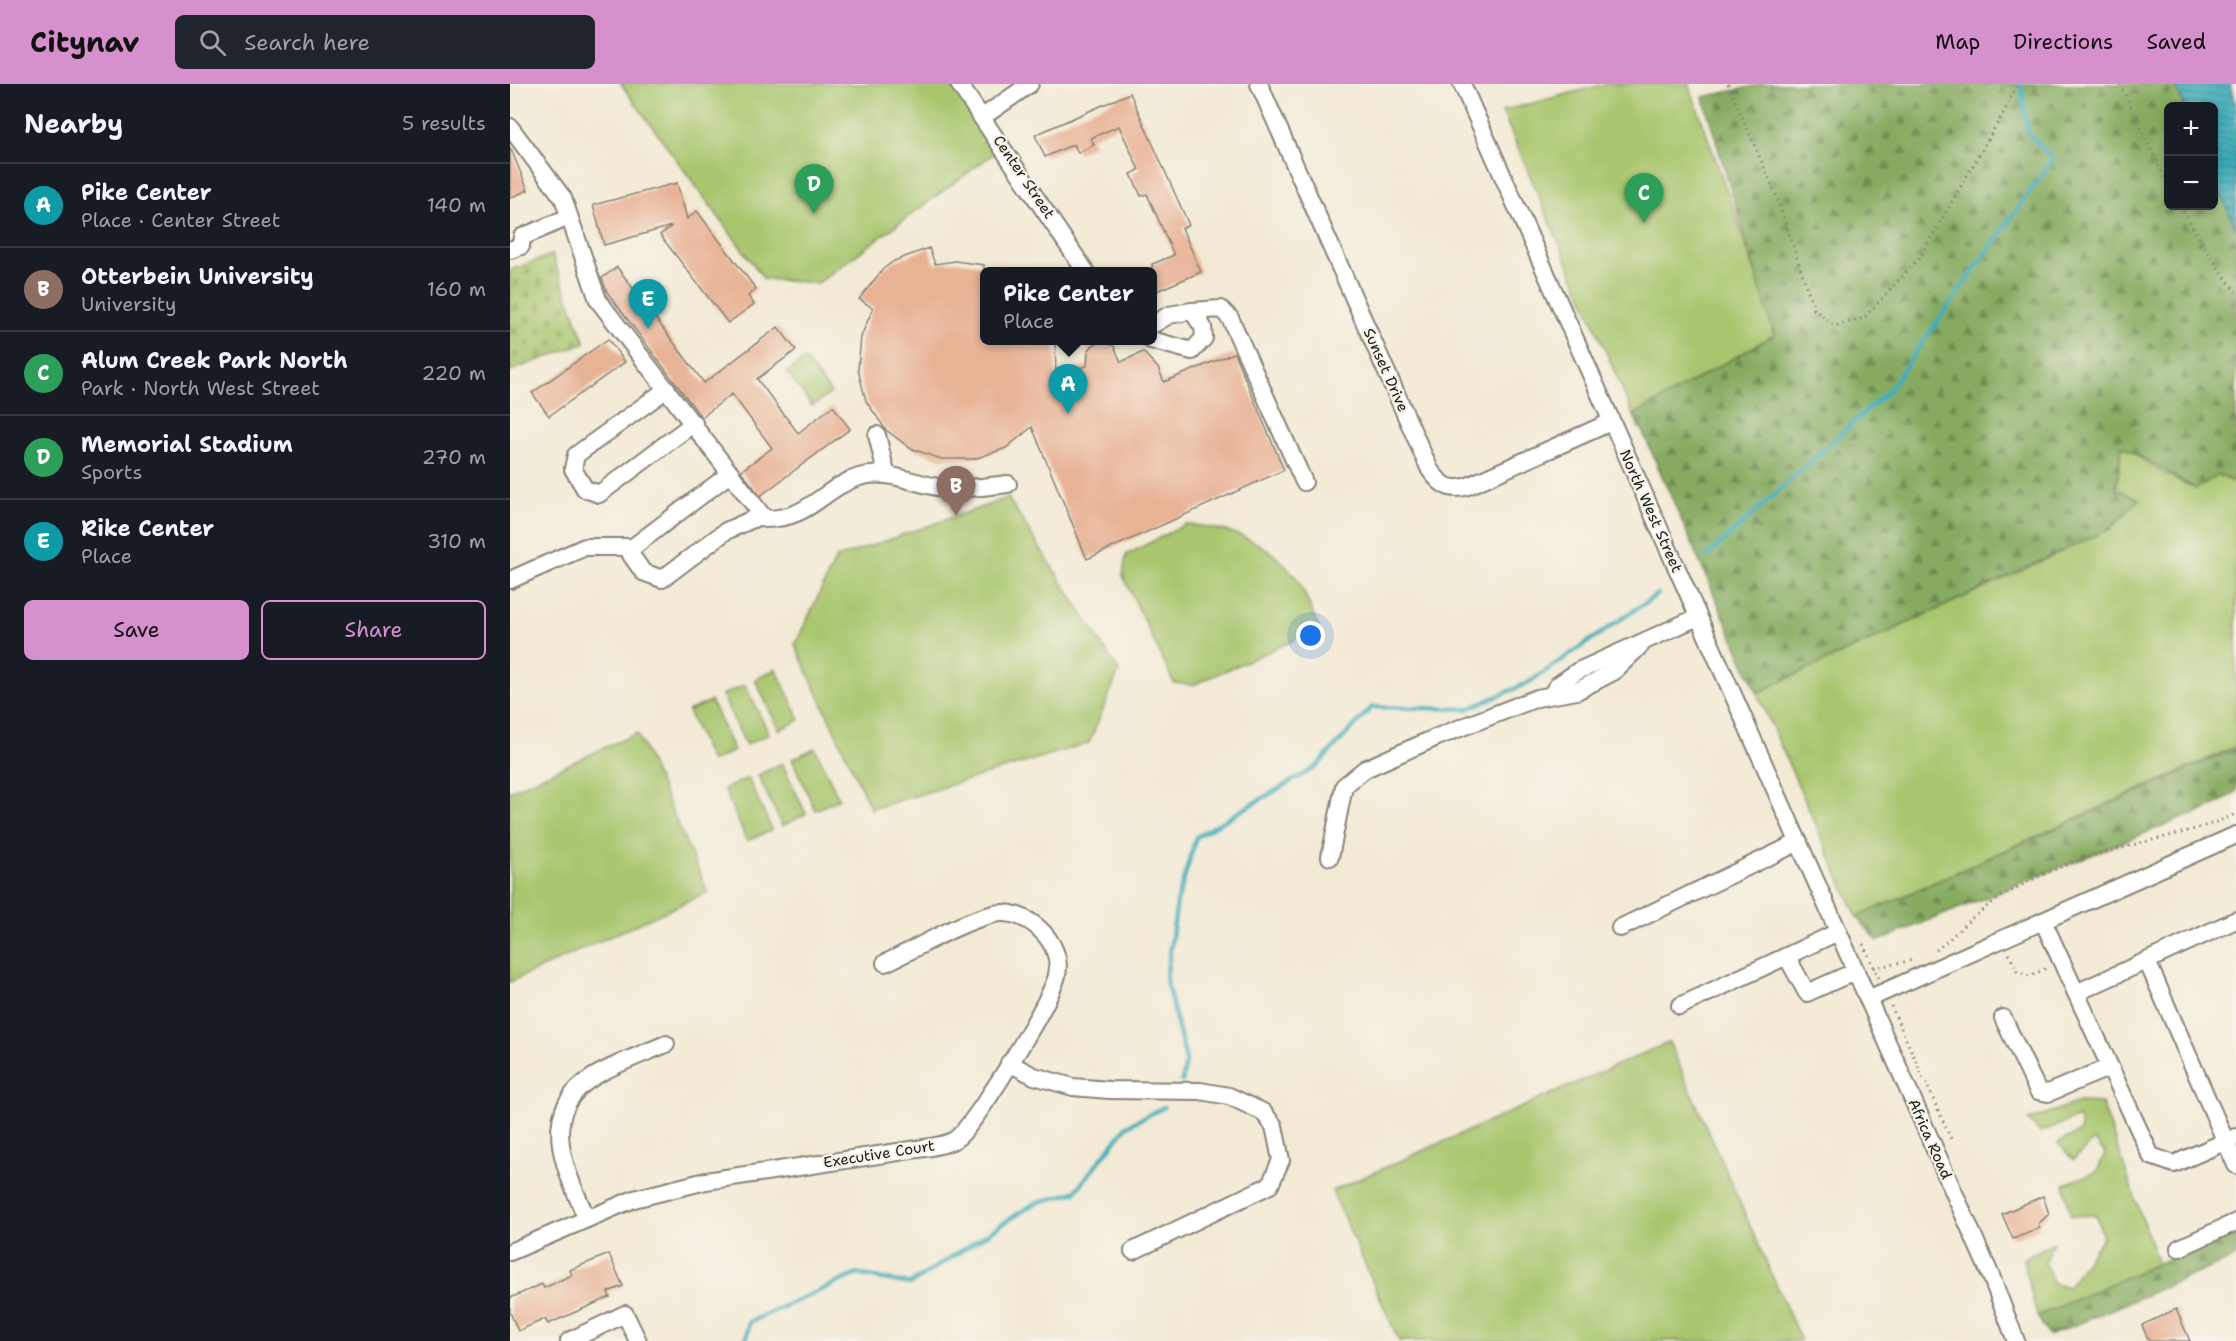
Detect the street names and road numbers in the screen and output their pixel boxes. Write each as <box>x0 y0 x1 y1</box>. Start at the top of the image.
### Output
street label: Center Street <box>989 131 1059 223</box>
street label: Sunset Drive <box>1359 325 1413 415</box>
street label: North West Street <box>1615 446 1687 576</box>
street label: Africa Road <box>1903 1096 1957 1183</box>
street label: Executive Court <box>822 1135 936 1173</box>

